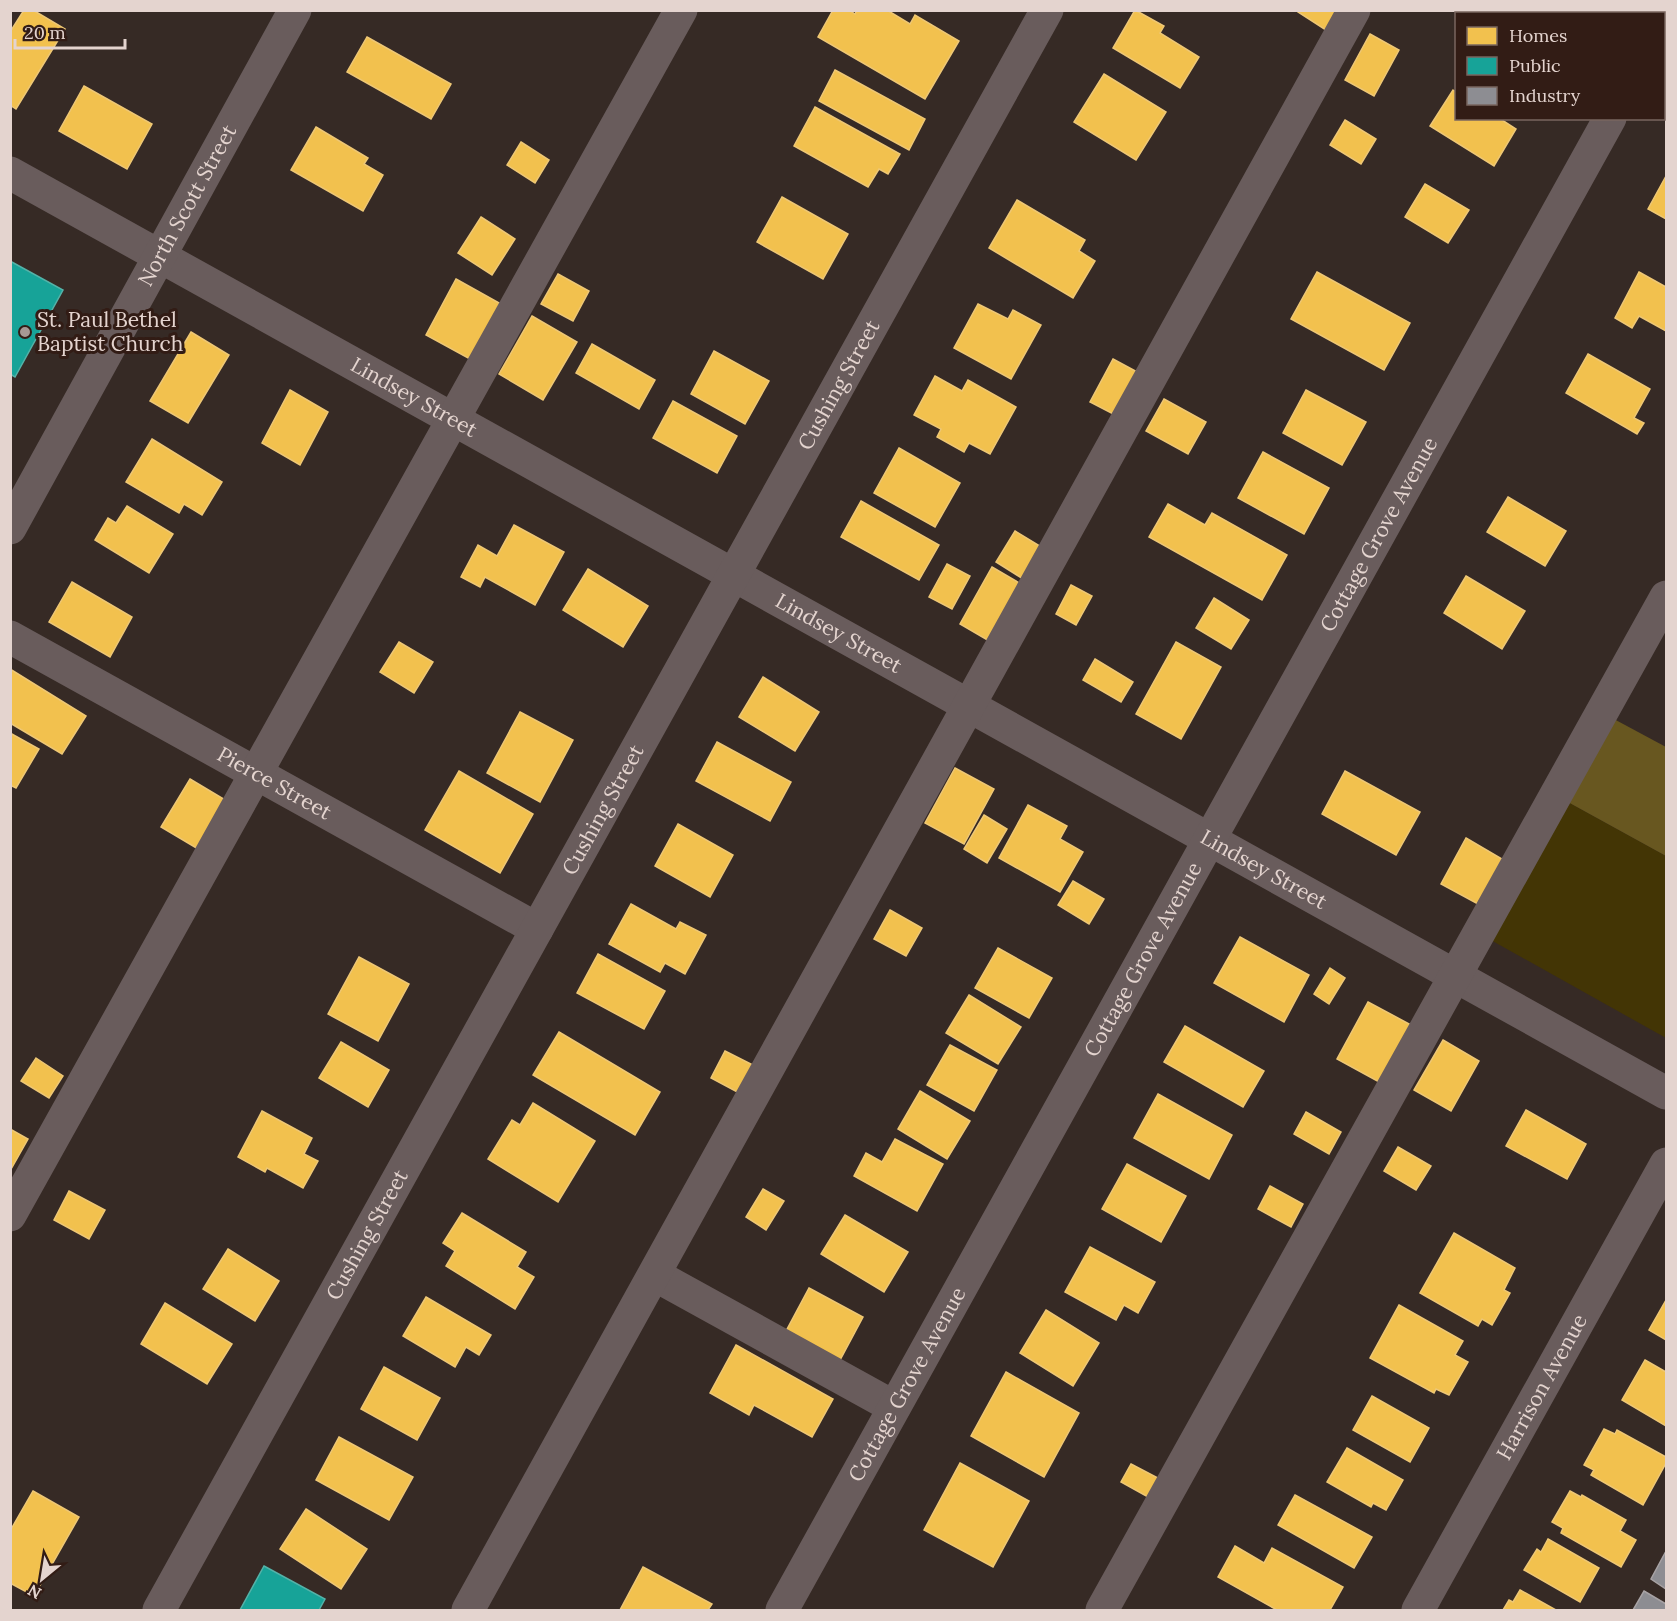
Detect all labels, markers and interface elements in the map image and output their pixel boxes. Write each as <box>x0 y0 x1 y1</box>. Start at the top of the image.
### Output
scale bar <box>15 12 124 50</box>
legend <box>1455 12 1665 120</box>
text: 20 m <box>24 21 66 44</box>
text: Homes <box>1509 24 1567 47</box>
text: Public <box>1509 54 1561 77</box>
text: Industry <box>1509 84 1581 107</box>
street label: North Scott Street <box>132 119 243 291</box>
place label: St. Paul Bethel Baptist Church <box>37 306 183 357</box>
street label: Cushing Street <box>791 314 886 455</box>
marker: St. Paul Bethel Baptist Church <box>18 325 32 339</box>
street label: Lindsey Street <box>346 351 483 443</box>
street label: Cottage Grove Avenue <box>1314 432 1443 636</box>
street label: Lindsey Street <box>771 587 908 679</box>
street label: Cushing Street <box>556 739 650 880</box>
street label: Pierce Street <box>213 740 337 826</box>
street label: Lindsey Street <box>1196 823 1333 915</box>
street label: Cottage Grove Avenue <box>1078 857 1207 1061</box>
street label: Cushing Street <box>320 1164 414 1305</box>
street label: Cottage Grove Avenue <box>842 1282 972 1486</box>
street label: Harrison Avenue <box>1490 1309 1593 1465</box>
north arrow <box>12 1549 72 1609</box>
text: N <box>24 1580 45 1604</box>

